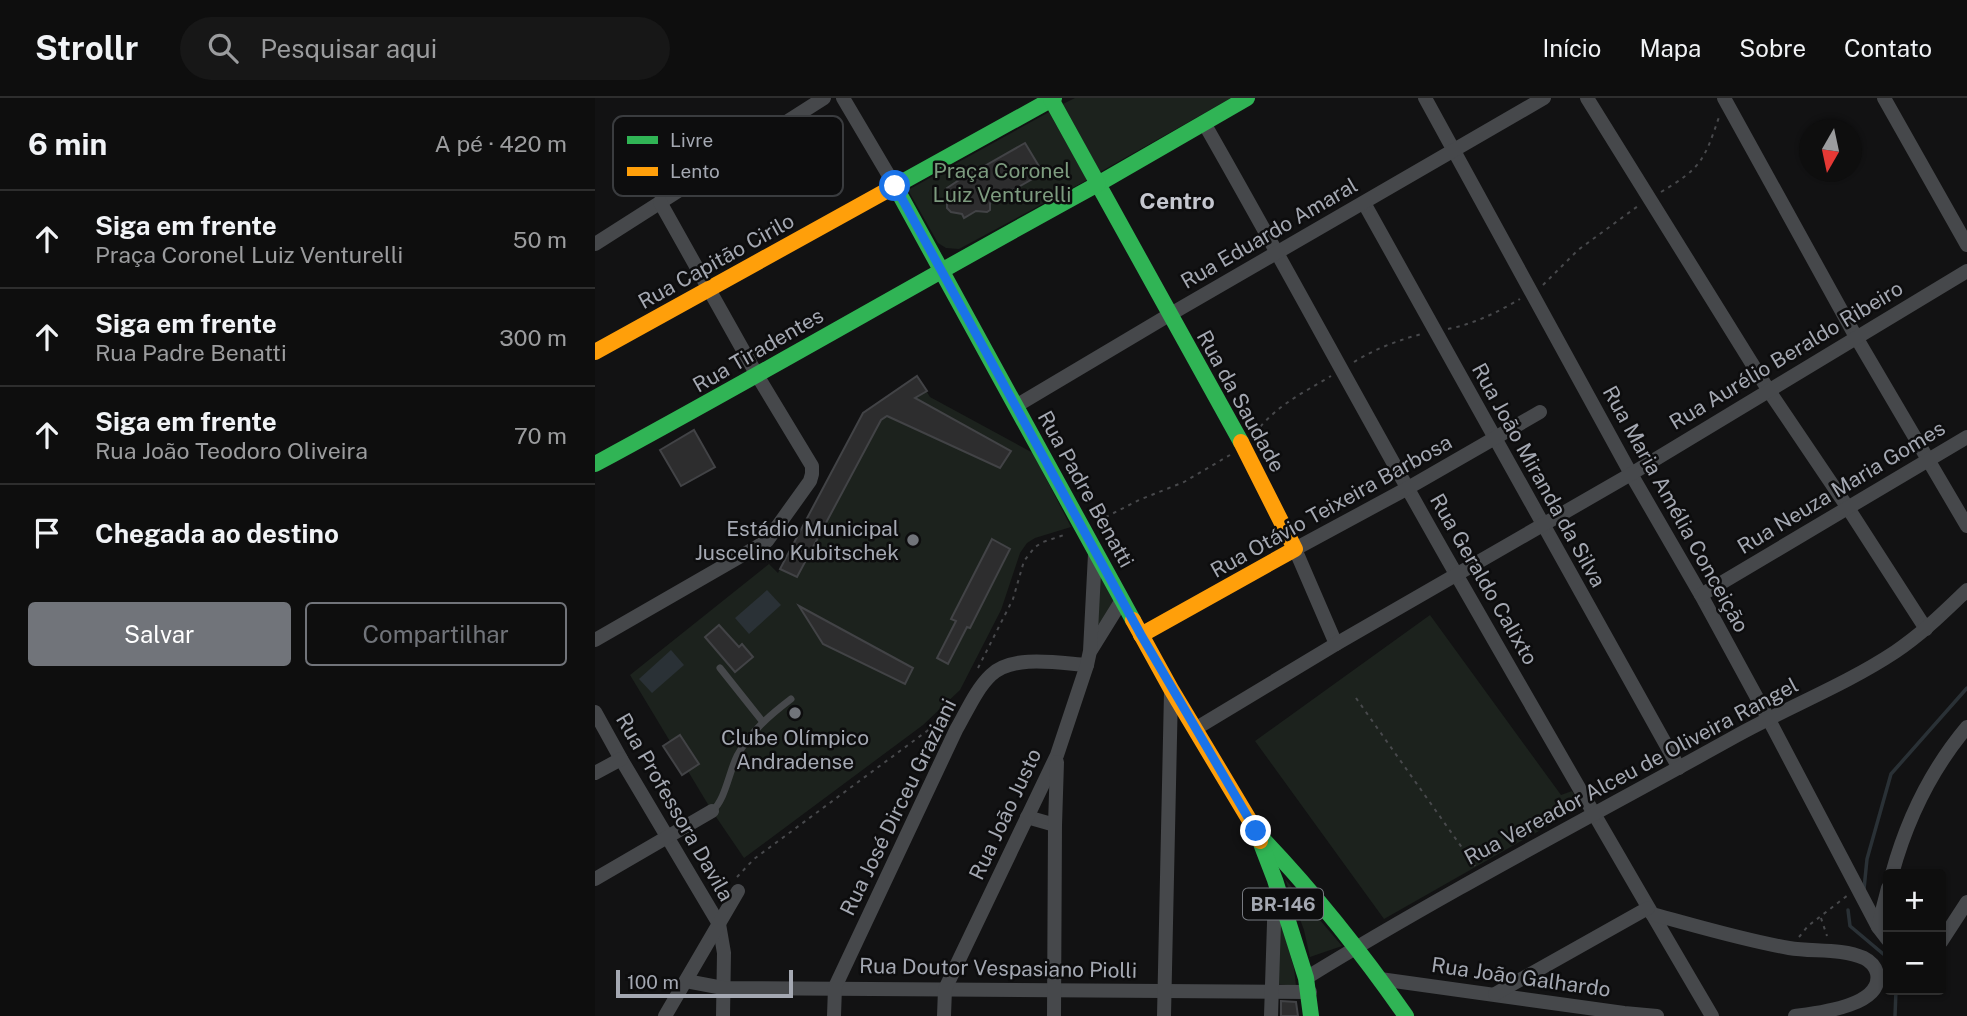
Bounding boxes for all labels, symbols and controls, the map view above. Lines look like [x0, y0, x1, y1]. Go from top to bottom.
search box [180, 17, 670, 80]
text: Strollr [35, 29, 138, 67]
icon: search [204, 29, 242, 67]
text: Pesquisar aqui [260, 33, 437, 64]
text: Início [1543, 34, 1601, 62]
text: Mapa [1639, 34, 1701, 62]
text: Sobre [1739, 34, 1806, 62]
text: Contato [1844, 34, 1932, 62]
legend [613, 116, 843, 196]
north arrow [1799, 119, 1862, 182]
text: 6 min [28, 126, 107, 162]
text: Livre [670, 129, 713, 151]
text: A pé · 420 m [434, 130, 567, 157]
park label: Praça Coronel Luiz Venturelli [933, 158, 1071, 207]
text: Lento [670, 160, 720, 182]
route start [879, 170, 910, 201]
street label: Rua Eduardo Amaral [1176, 172, 1362, 294]
district label: Centro [1139, 187, 1215, 214]
street label: Rua Capitão Cirilo [634, 208, 798, 314]
text: Siga em frente [95, 210, 277, 241]
icon: ahead [28, 220, 66, 258]
text: 50 m [513, 226, 567, 253]
text: Praça Coronel Luiz Venturelli [95, 241, 403, 268]
street label: Rua Aurélio Beraldo Ribeiro [1665, 275, 1907, 435]
street label: Rua Tiradentes [688, 303, 828, 397]
text: Siga em frente [95, 308, 277, 339]
icon: ahead [28, 318, 66, 356]
text: 300 m [499, 324, 567, 351]
street label: Rua da Saudade [1192, 326, 1290, 476]
text: Rua Padre Benatti [95, 339, 287, 366]
street label: Rua João Miranda da Silva [1467, 359, 1611, 591]
street label: Rua Maria Amélia Conceição [1598, 381, 1754, 637]
text: Siga em frente [95, 406, 277, 437]
street label: Rua Padre Benatti [1033, 406, 1139, 572]
street label: Rua Neuza Maria Gomes [1733, 415, 1949, 559]
icon: ahead [28, 416, 66, 454]
text: 70 m [514, 422, 567, 449]
street label: Rua Otávio Teixeira Barbosa [1206, 429, 1456, 583]
text: Rua João Teodoro Oliveira [95, 437, 368, 464]
street label: Rua Geraldo Calixto [1425, 489, 1543, 669]
icon: arrive [28, 514, 66, 552]
place label: Estádio Municipal Juscelino Kubitschek [695, 516, 899, 565]
text: Chegada ao destino [95, 518, 339, 549]
marker: Estádio Municipal Juscelino Kubitschek [905, 532, 921, 548]
button: Salvar [28, 602, 291, 666]
button: Compartilhar [305, 602, 567, 666]
street label: Rua Vereador Alceu de Oliveira Rangel [1460, 672, 1802, 870]
street label: Rua José Dirceu Graziani [835, 695, 961, 919]
marker: Clube Olímpico Andradense [787, 705, 803, 721]
street label: Rua Professora Davila [611, 708, 739, 906]
place label: Clube Olímpico Andradense [721, 725, 869, 774]
street label: Rua João Justo [964, 744, 1046, 884]
route end [1240, 815, 1271, 846]
map controls [1883, 869, 1946, 995]
button: + [1883, 869, 1946, 932]
road number: BR-146 [1243, 888, 1323, 919]
button: − [1883, 932, 1946, 995]
street label: Rua João Galhardo [1430, 952, 1612, 1002]
street label: Rua Doutor Vespasiano Piolli [859, 953, 1137, 983]
scale bar [616, 967, 793, 999]
text: 100 m [627, 971, 679, 993]

